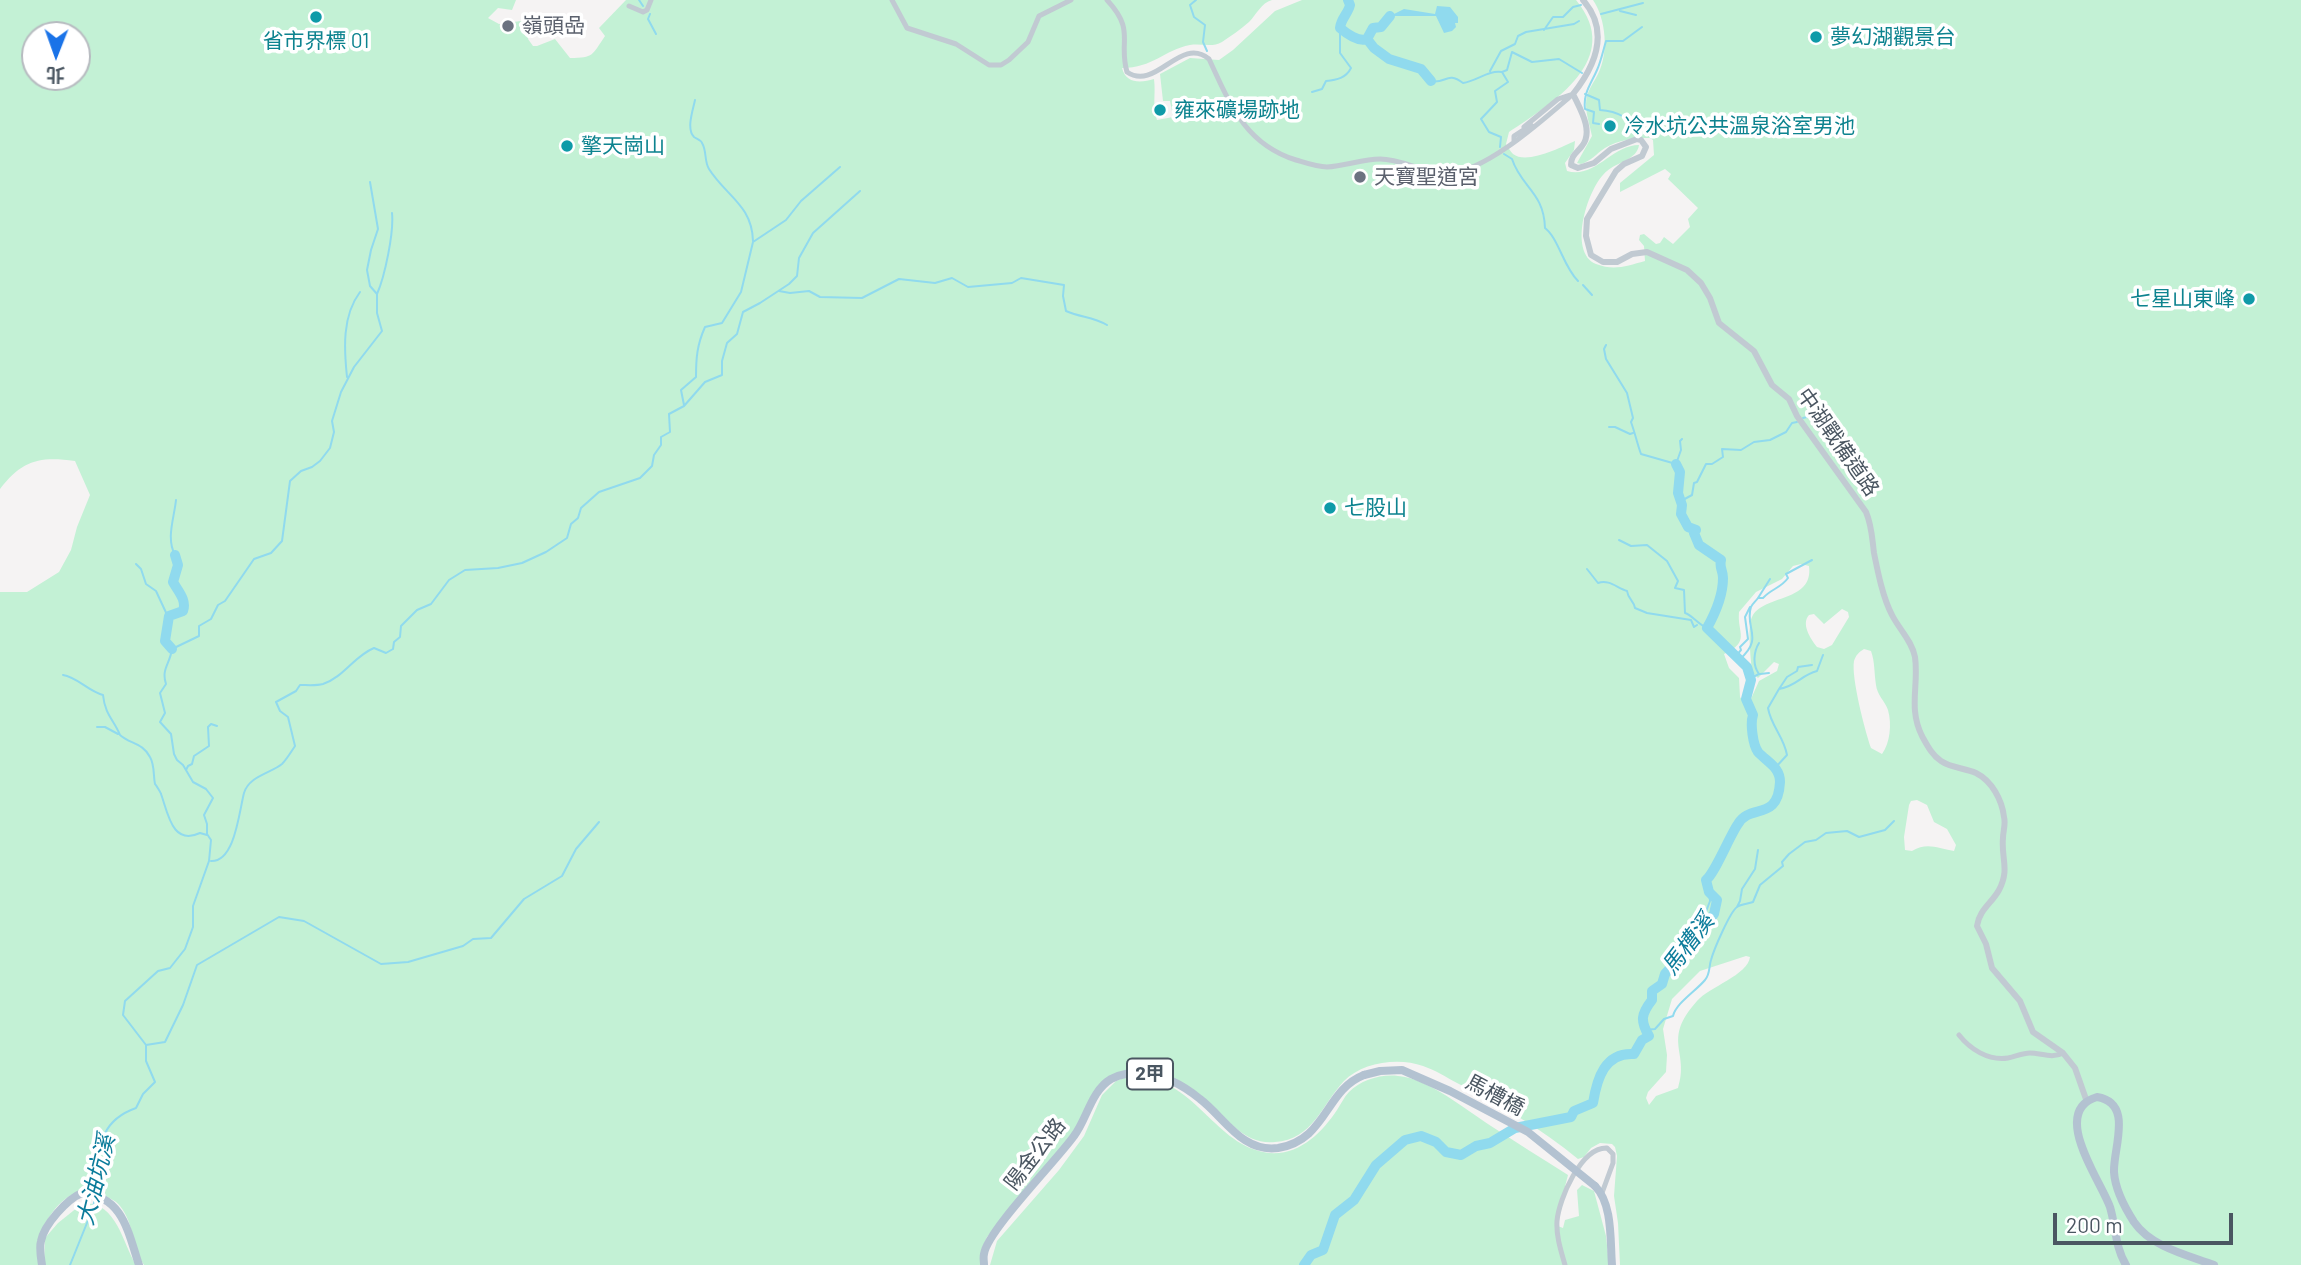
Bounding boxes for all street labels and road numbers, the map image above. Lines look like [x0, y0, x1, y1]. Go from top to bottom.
street label: 中湖戰備道路 [1792, 383, 1884, 501]
road number: 2甲 [1127, 1058, 1173, 1090]
street label: 馬槽橋 [1461, 1069, 1529, 1121]
street label: 陽金公路 [999, 1113, 1071, 1195]

